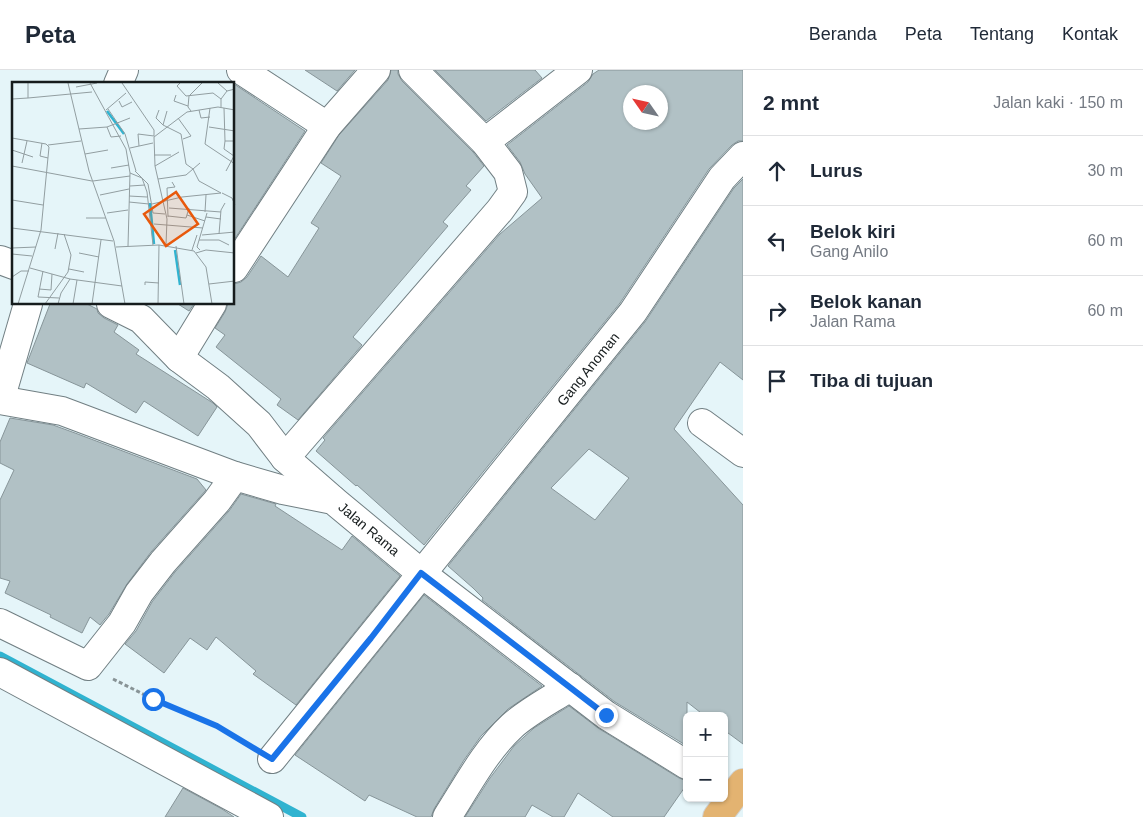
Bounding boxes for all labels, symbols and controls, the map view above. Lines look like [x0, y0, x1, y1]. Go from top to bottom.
text: Peta [25, 21, 76, 48]
text: Beranda [809, 24, 877, 44]
text: Peta [905, 24, 942, 44]
text: Tentang [970, 24, 1034, 44]
text: Kontak [1062, 24, 1118, 44]
inset map [12, 82, 235, 305]
north arrow [623, 85, 668, 130]
text: 2 mnt [763, 91, 819, 114]
text: Jalan kaki · 150 m [993, 94, 1123, 111]
icon: ahead [763, 157, 791, 185]
text: Lurus [810, 160, 863, 181]
text: 30 m [1087, 162, 1123, 179]
text: Belok kiri [810, 221, 896, 242]
icon: left [763, 227, 791, 255]
text: 60 m [1087, 232, 1123, 249]
text: Gang Anilo [810, 243, 888, 260]
text: Belok kanan [810, 291, 922, 312]
icon: right [763, 297, 791, 325]
text: 60 m [1087, 302, 1123, 319]
text: Jalan Rama [810, 313, 895, 330]
street label: Gang Anoman [554, 329, 622, 409]
icon: arrive [763, 367, 791, 395]
text: Tiba di tujuan [810, 370, 933, 391]
street label: Jalan Rama [335, 499, 403, 559]
route start [142, 688, 165, 711]
route end [595, 704, 618, 727]
map controls [683, 712, 728, 802]
button: + [683, 712, 728, 757]
button: − [683, 757, 728, 802]

